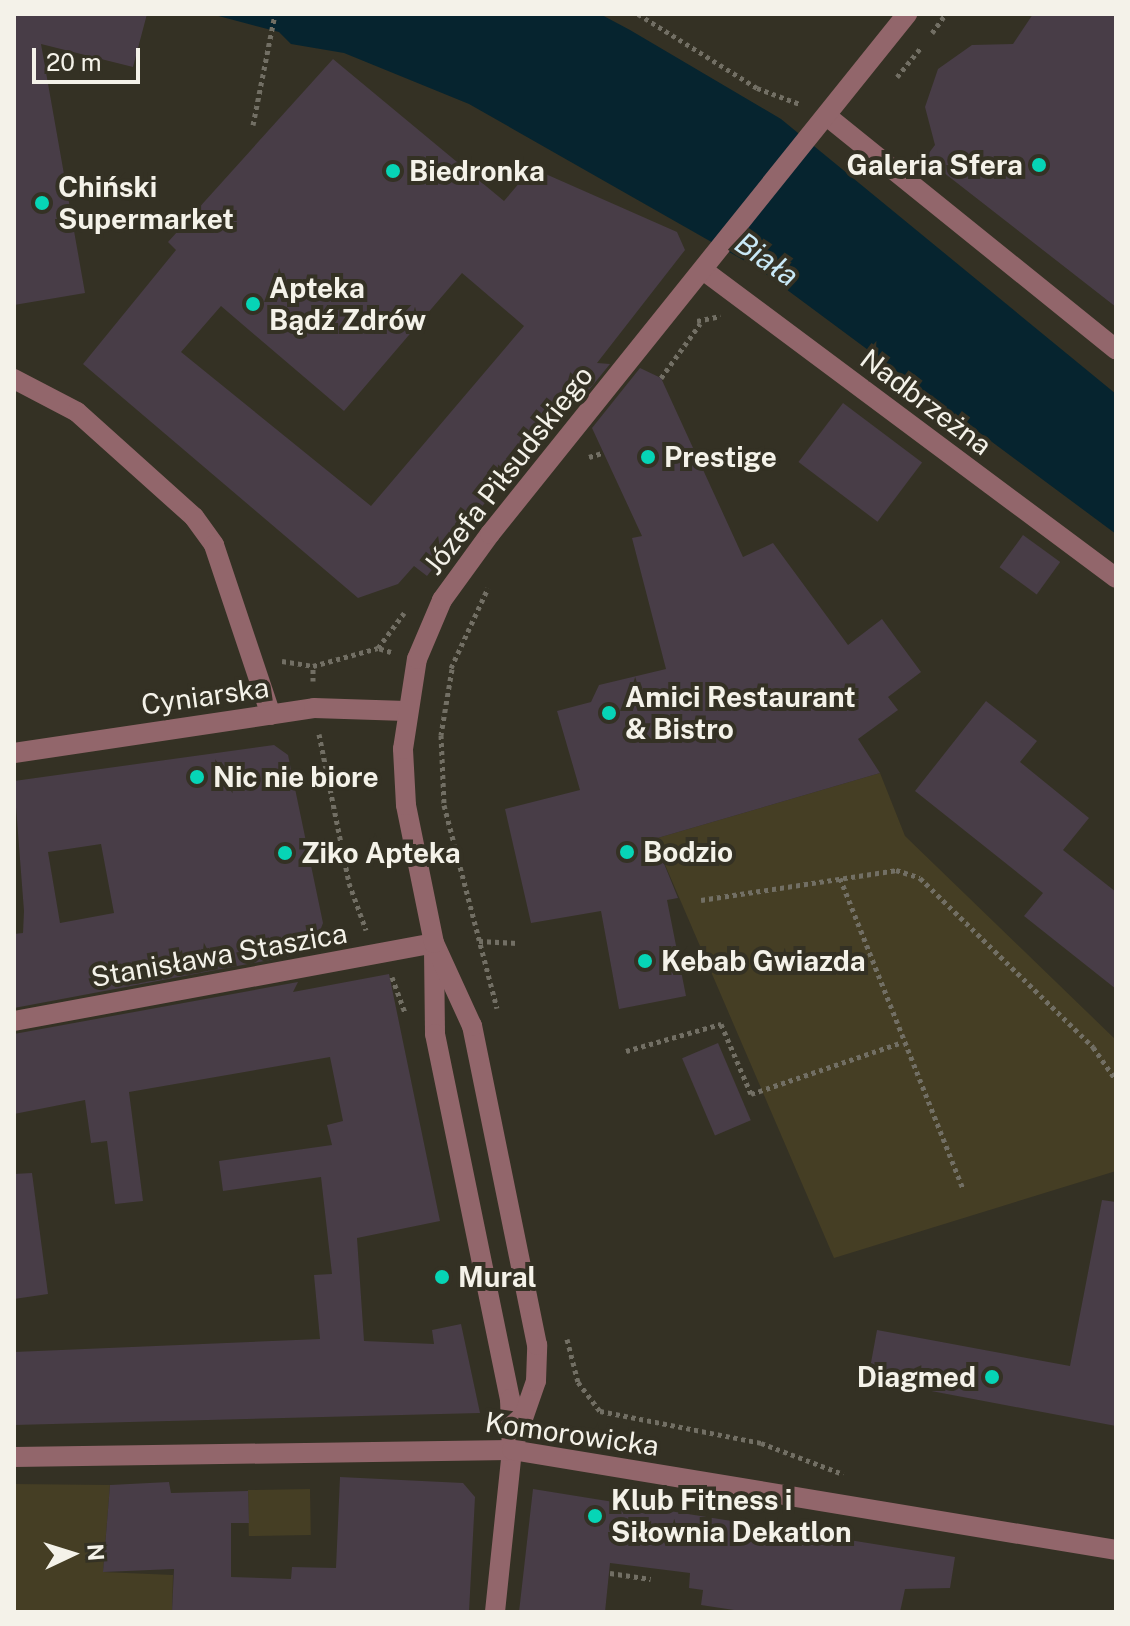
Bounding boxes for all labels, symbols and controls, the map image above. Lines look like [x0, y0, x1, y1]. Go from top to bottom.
scale bar [36, 32, 144, 82]
text: 20 m [46, 48, 102, 76]
place label: Galeria Sfera [847, 148, 1023, 182]
place label: Biedronka [409, 154, 545, 188]
marker: Galeria Sfera [1030, 156, 1048, 174]
marker: Biedronka [384, 162, 402, 180]
place label: Chiński Supermarket [58, 170, 234, 236]
marker: Chiński Supermarket [33, 194, 51, 212]
water label: Biała [728, 224, 806, 294]
place label: Apteka Bądź Zdrów [269, 271, 426, 337]
marker: Apteka Bądź Zdrów [244, 295, 262, 313]
street label: Nadbrzeżna [854, 342, 998, 462]
street label: Józefa Piłsudskiego [416, 359, 600, 581]
place label: Prestige [664, 440, 777, 474]
marker: Prestige [639, 448, 657, 466]
street label: Cyniarska [139, 670, 271, 722]
place label: Amici Restaurant & Bistro [625, 680, 856, 746]
marker: Amici Restaurant & Bistro [600, 704, 618, 722]
place label: Nic nie biore [213, 760, 379, 794]
marker: Nic nie biore [188, 768, 206, 786]
place label: Bodzio [643, 835, 733, 869]
place label: Ziko Apteka [301, 836, 461, 870]
marker: Bodzio [618, 843, 636, 861]
marker: Ziko Apteka [276, 844, 294, 862]
street label: Stanisława Staszica [88, 916, 350, 994]
place label: Kebab Gwiazda [661, 944, 866, 978]
marker: Kebab Gwiazda [636, 952, 654, 970]
place label: Mural [458, 1260, 537, 1294]
marker: Mural [433, 1268, 451, 1286]
place label: Diagmed [857, 1360, 976, 1394]
marker: Diagmed [983, 1368, 1001, 1386]
street label: Komorowicka [483, 1405, 661, 1463]
place label: Klub Fitness i Siłownia Dekatlon [611, 1483, 852, 1549]
marker: Klub Fitness i Siłownia Dekatlon [586, 1507, 604, 1525]
north arrow [32, 1514, 112, 1594]
text: N [82, 1543, 110, 1562]

